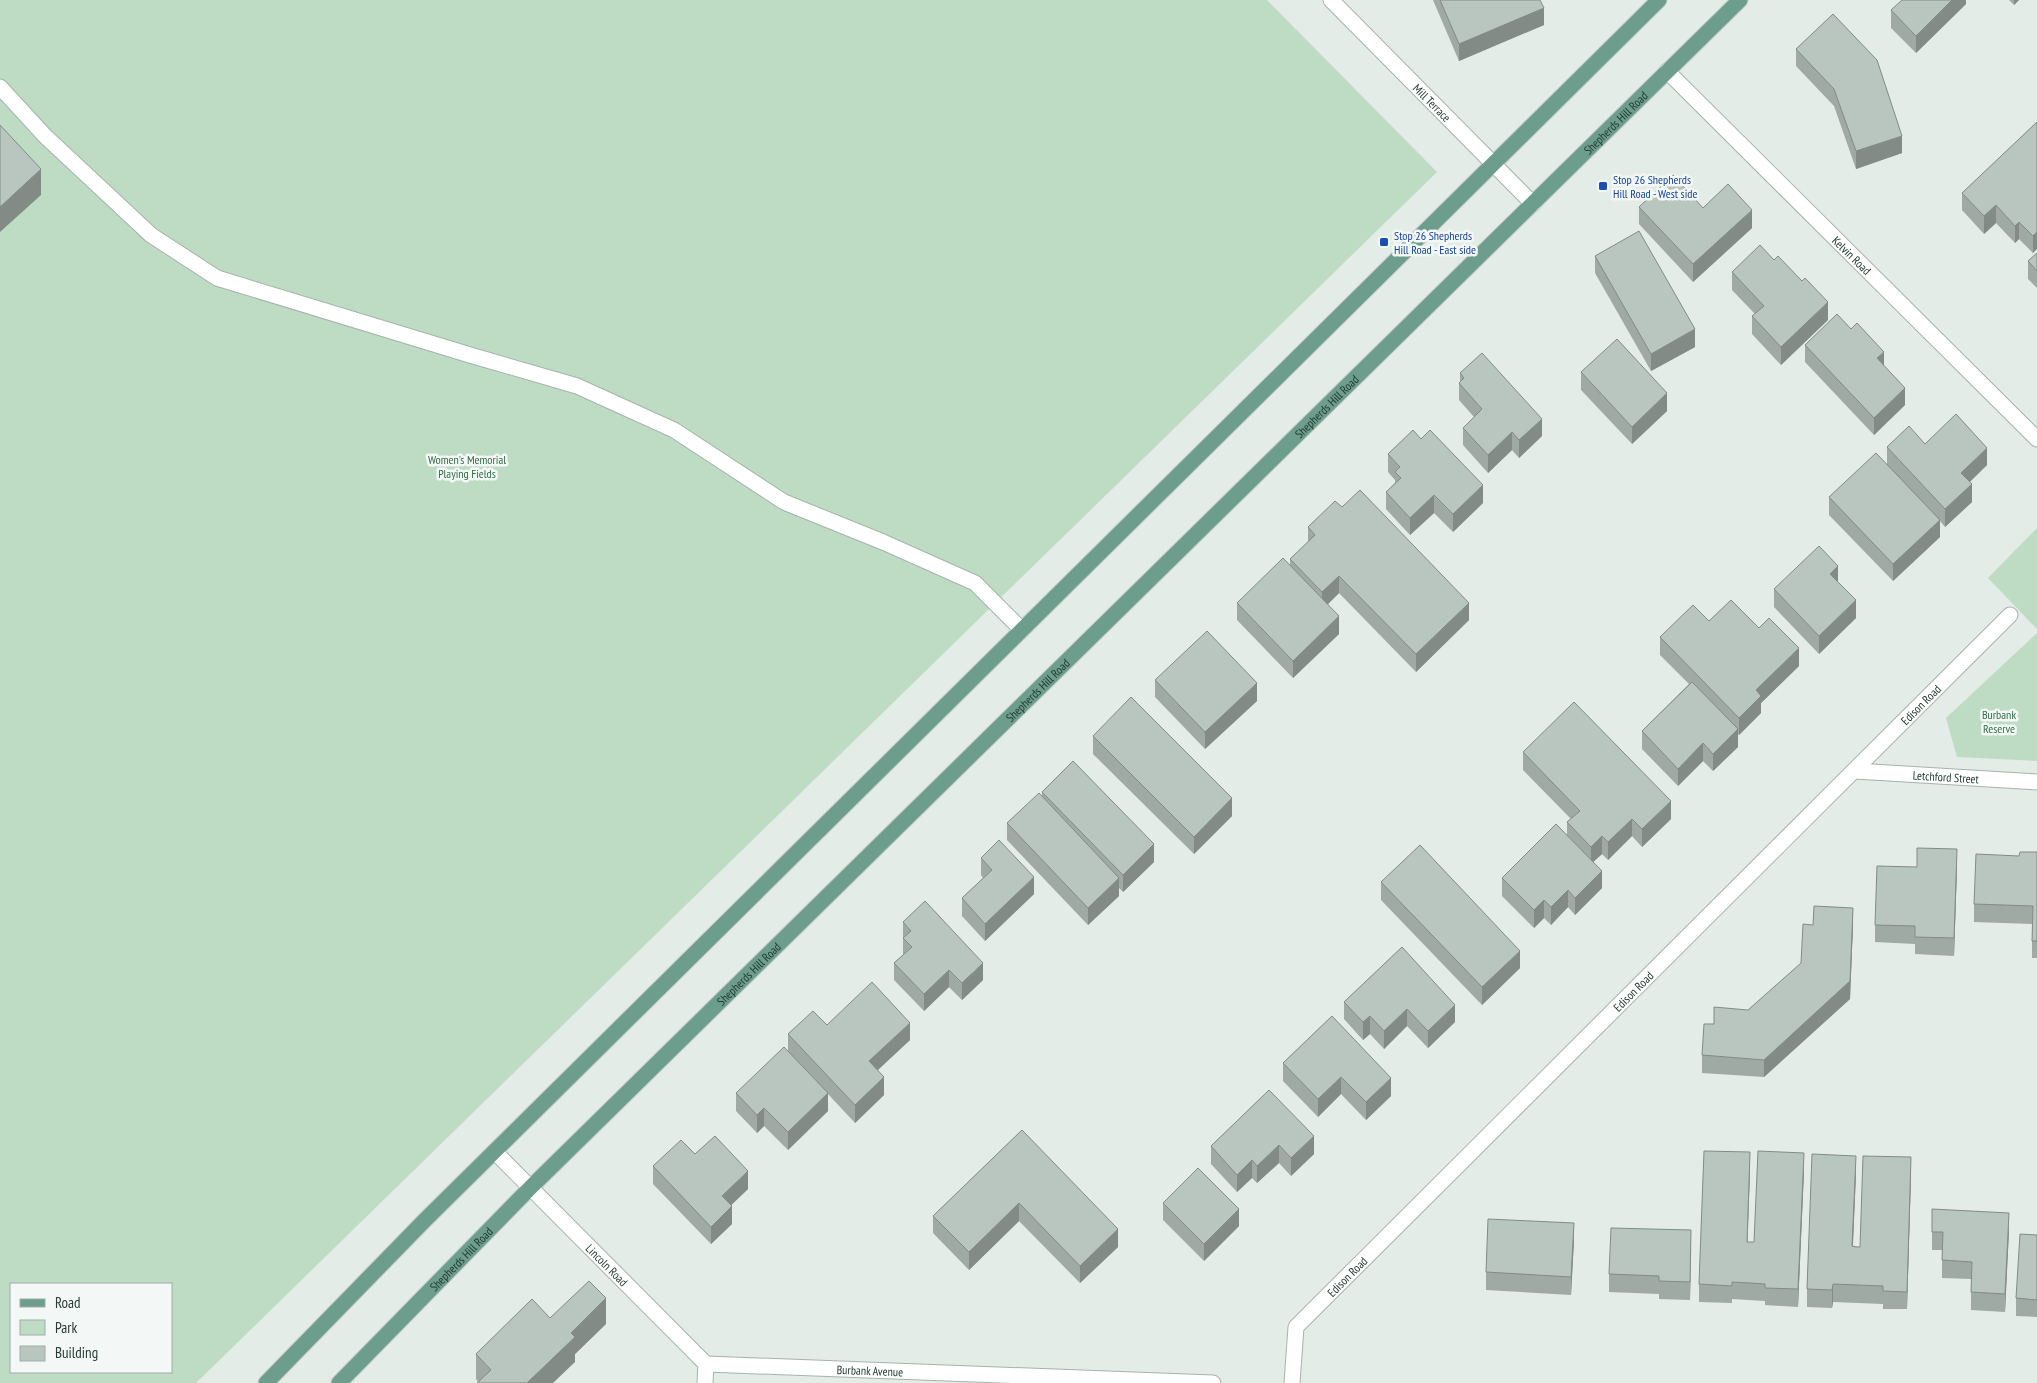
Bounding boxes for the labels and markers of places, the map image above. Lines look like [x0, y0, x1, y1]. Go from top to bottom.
place label: Stop 26 Shepherds Hill Road - West side [1613, 172, 1697, 201]
marker: Stop 26 Shepherds Hill Road - West side [1597, 180, 1609, 192]
place label: Stop 26 Shepherds Hill Road - East side [1394, 228, 1476, 257]
marker: Stop 26 Shepherds Hill Road - East side [1378, 236, 1390, 248]

